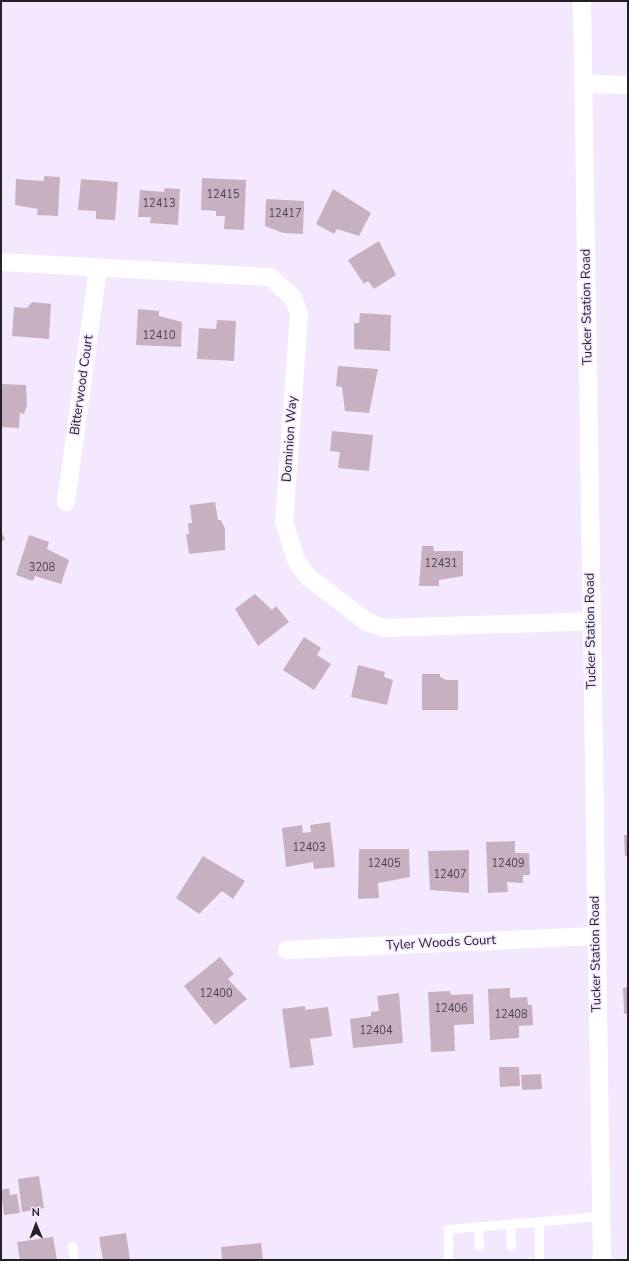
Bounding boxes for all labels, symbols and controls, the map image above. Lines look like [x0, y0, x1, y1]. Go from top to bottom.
house number: 12415 [207, 188, 239, 202]
house number: 12413 [143, 197, 175, 211]
house number: 12417 [269, 207, 301, 221]
street label: Tucker Station Road [578, 249, 596, 365]
house number: 12410 [143, 329, 175, 343]
street label: Bitterwood Court [67, 334, 97, 436]
street label: Dominion Way [279, 395, 301, 483]
house number: 12431 [425, 557, 457, 571]
house number: 3208 [29, 561, 55, 575]
street label: Tucker Station Road [582, 573, 600, 689]
house number: 12403 [293, 841, 325, 855]
house number: 12405 [368, 857, 400, 871]
house number: 12409 [492, 857, 524, 871]
house number: 12407 [434, 868, 466, 882]
street label: Tucker Station Road [587, 896, 605, 1012]
street label: Tyler Woods Court [386, 932, 496, 954]
house number: 12400 [200, 987, 232, 1001]
house number: 12406 [435, 1002, 467, 1016]
house number: 12408 [495, 1008, 527, 1022]
house number: 12404 [360, 1024, 392, 1038]
north arrow [16, 1205, 56, 1245]
text: N [32, 1205, 40, 1220]

